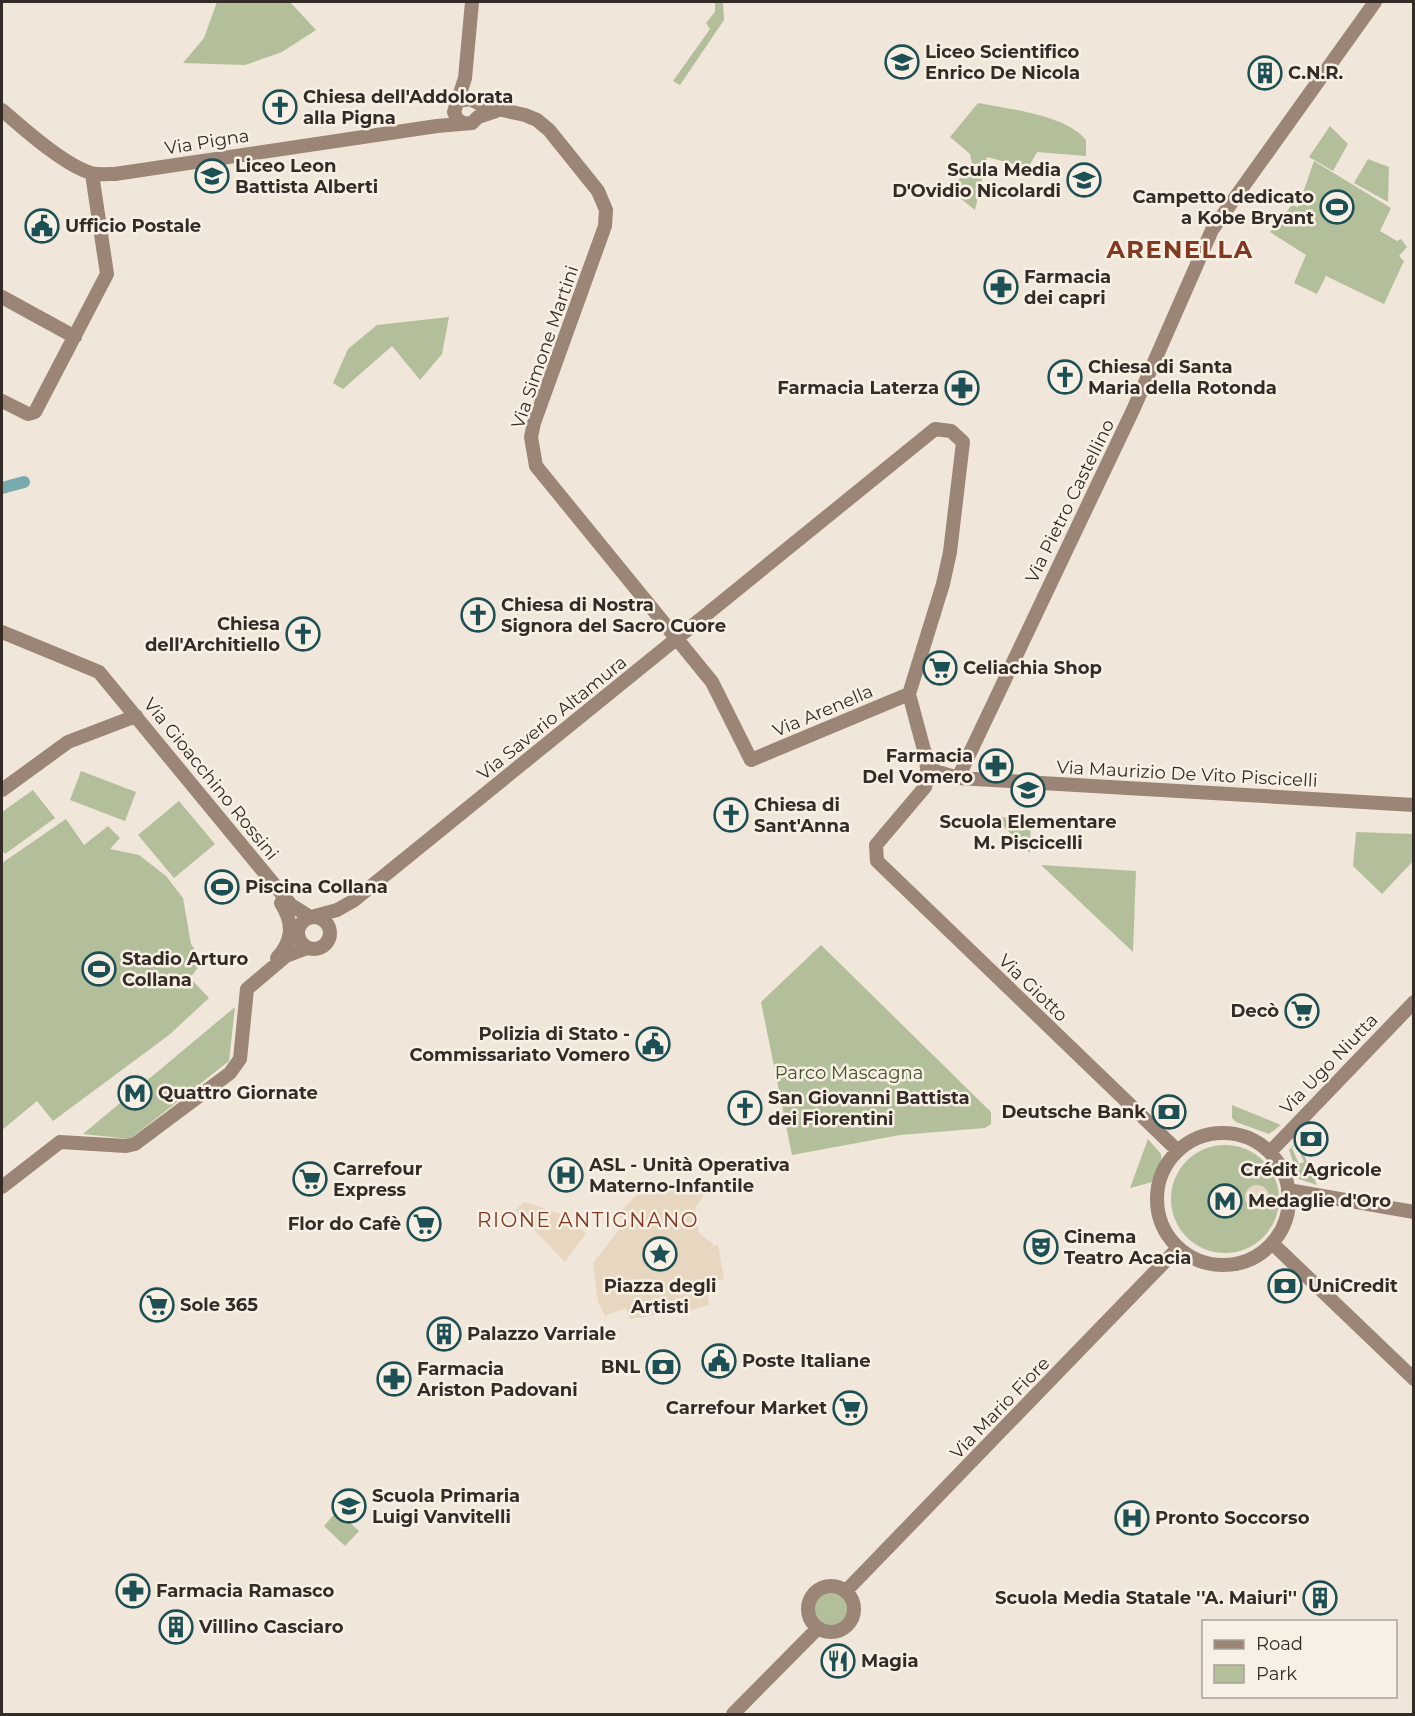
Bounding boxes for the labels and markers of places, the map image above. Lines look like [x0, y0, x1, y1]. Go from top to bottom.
place label: Liceo Scientifico Enrico De Nicola [925, 41, 1080, 84]
school or university icon: Liceo Scientifico Enrico De Nicola [884, 44, 920, 80]
building icon: C.N.R. [1247, 55, 1283, 91]
place label: C.N.R. [1288, 62, 1343, 84]
place label: Chiesa dell'Addolorata alla Pigna [303, 86, 513, 129]
church icon: Chiesa dell'Addolorata alla Pigna [262, 89, 298, 125]
place label: Liceo Leon Battista Alberti [235, 155, 378, 198]
school or university icon: Liceo Leon Battista Alberti [194, 158, 230, 194]
place label: Scula Media D'Ovidio Nicolardi [892, 159, 1061, 202]
school or university icon: Scula Media D'Ovidio Nicolardi [1066, 162, 1102, 198]
place label: Campetto dedicato a Kobe Bryant [1132, 186, 1314, 229]
sports icon: Campetto dedicato a Kobe Bryant [1319, 189, 1355, 225]
public building icon: Ufficio Postale [24, 208, 60, 244]
place label: Ufficio Postale [65, 215, 201, 237]
place label: Farmacia dei capri [1024, 266, 1111, 309]
pharmacy icon: Farmacia dei capri [983, 269, 1019, 305]
place label: Chiesa di Santa Maria della Rotonda [1088, 356, 1277, 399]
church icon: Chiesa di Santa Maria della Rotonda [1047, 359, 1083, 395]
pharmacy icon: Farmacia Laterza [944, 370, 980, 406]
place label: Farmacia Laterza [777, 377, 939, 399]
place label: Chiesa di Nostra Signora del Sacro Cuore [501, 594, 726, 637]
church icon: Chiesa di Nostra Signora del Sacro Cuore [460, 597, 496, 633]
place label: Chiesa dell'Architiello [145, 613, 280, 656]
church icon: Chiesa dell'Architiello [285, 616, 321, 652]
supermarket icon: Celiachia Shop [922, 650, 958, 686]
place label: Celiachia Shop [963, 657, 1102, 679]
place label: Farmacia Del Vomero [862, 745, 973, 788]
pharmacy icon: Farmacia Del Vomero [978, 748, 1014, 784]
school or university icon: Scuola Elementare M. Piscicelli [1010, 772, 1046, 808]
place label: Chiesa di Sant'Anna [754, 794, 850, 837]
church icon: Chiesa di Sant'Anna [713, 797, 749, 833]
place label: Scuola Elementare M. Piscicelli [939, 811, 1117, 854]
sports icon: Piscina Collana [204, 869, 240, 905]
place label: Piscina Collana [245, 876, 388, 898]
place label: Stadio Arturo Collana [122, 948, 249, 991]
sports icon: Stadio Arturo Collana [81, 951, 117, 987]
supermarket icon: Decò [1284, 993, 1320, 1029]
place label: Decò [1230, 1000, 1279, 1022]
place label: Polizia di Stato - Commissariato Vomero [410, 1023, 630, 1066]
public building icon: Polizia di Stato - Commissariato Vomero [635, 1026, 671, 1062]
metro station icon: Quattro Giornate [117, 1075, 153, 1111]
place label: Quattro Giornate [158, 1082, 318, 1104]
place label: San Giovanni Battista dei Fiorentini [768, 1087, 970, 1130]
church icon: San Giovanni Battista dei Fiorentini [727, 1090, 763, 1126]
bank icon: Deutsche Bank [1151, 1094, 1187, 1130]
place label: Deutsche Bank [1001, 1101, 1146, 1123]
bank icon: Crédit Agricole [1293, 1121, 1329, 1157]
place label: ASL - Unità Operativa Materno-Infantile [588, 1154, 790, 1197]
hospital icon: ASL - Unità Operativa Materno-Infantile [548, 1157, 584, 1193]
place label: Carrefour Express [333, 1158, 423, 1201]
place label: Crédit Agricole [1240, 1159, 1382, 1181]
supermarket icon: Carrefour Express [292, 1161, 328, 1197]
metro station icon: Medaglie d'Oro [1207, 1183, 1243, 1219]
place label: Medaglie d'Oro [1248, 1190, 1391, 1212]
supermarket icon: Flor do Cafè [406, 1206, 442, 1242]
place label: Flor do Cafè [288, 1213, 401, 1235]
place label: Cinema Teatro Acacia [1064, 1226, 1191, 1269]
theatre icon: Cinema Teatro Acacia [1023, 1229, 1059, 1265]
place icon: Piazza degli Artisti [642, 1236, 678, 1272]
bank icon: UniCredit [1267, 1268, 1303, 1304]
place label: Piazza degli Artisti [604, 1275, 716, 1318]
place label: UniCredit [1308, 1275, 1398, 1297]
supermarket icon: Sole 365 [139, 1287, 175, 1323]
place label: Sole 365 [180, 1294, 258, 1316]
building icon: Palazzo Varriale [426, 1316, 462, 1352]
place label: Palazzo Varriale [467, 1323, 616, 1345]
public building icon: Poste Italiane [701, 1343, 737, 1379]
bank icon: BNL [645, 1349, 681, 1385]
place label: Poste Italiane [742, 1350, 871, 1372]
place label: BNL [601, 1356, 640, 1378]
place label: Farmacia Ariston Padovani [416, 1358, 578, 1401]
pharmacy icon: Farmacia Ariston Padovani [376, 1361, 412, 1397]
supermarket icon: Carrefour Market [832, 1390, 868, 1426]
place label: Carrefour Market [666, 1397, 827, 1419]
place label: Scuola Primaria Luigi Vanvitelli [372, 1485, 520, 1528]
school or university icon: Scuola Primaria Luigi Vanvitelli [331, 1488, 367, 1524]
hospital icon: Pronto Soccorso [1114, 1500, 1150, 1536]
place label: Pronto Soccorso [1155, 1507, 1310, 1529]
pharmacy icon: Farmacia Ramasco [115, 1573, 151, 1609]
place label: Farmacia Ramasco [156, 1580, 335, 1602]
building icon: Scuola Media Statale ''A. Maiuri'' [1302, 1580, 1338, 1616]
place label: Scuola Media Statale ''A. Maiuri'' [995, 1587, 1297, 1609]
building icon: Villino Casciaro [158, 1609, 194, 1645]
place label: Villino Casciaro [198, 1616, 344, 1638]
restaurant icon: Magia [820, 1643, 856, 1679]
place label: Magia [861, 1650, 919, 1672]

